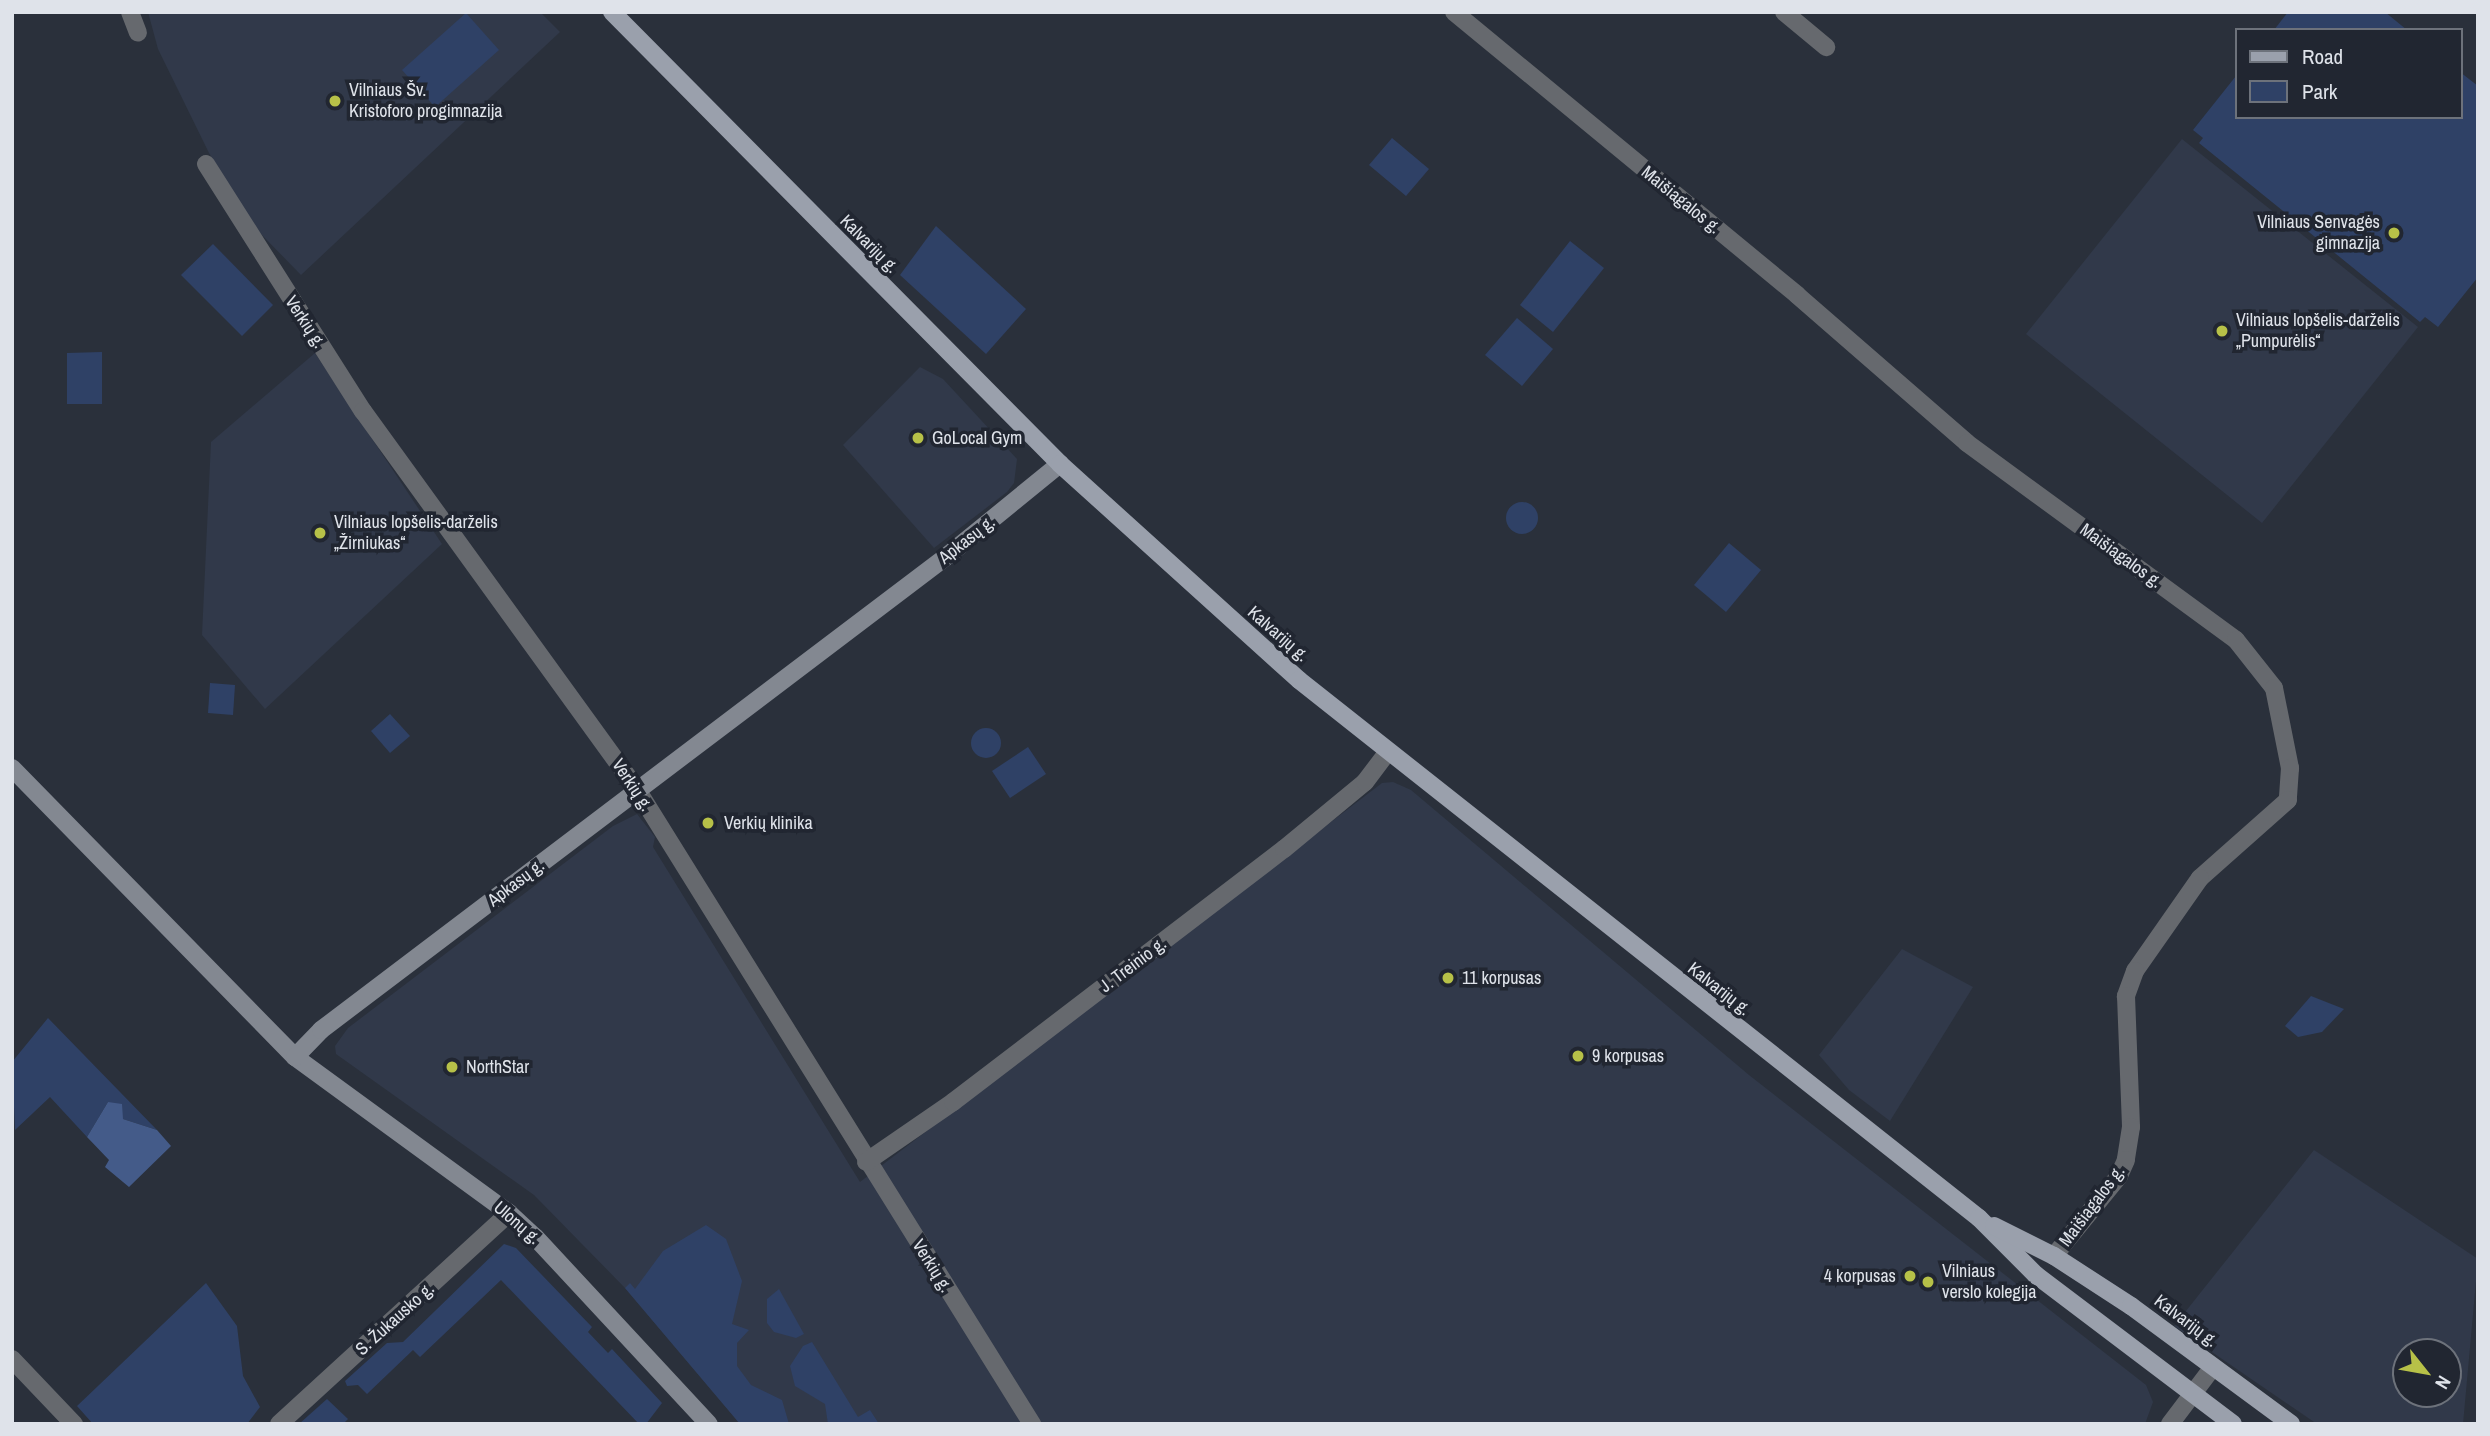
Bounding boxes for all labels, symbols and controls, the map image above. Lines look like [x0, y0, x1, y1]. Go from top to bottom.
legend [2234, 28, 2462, 119]
text: Road [2302, 42, 2343, 71]
text: Park [2302, 77, 2337, 106]
place label: Vilniaus Šv. Kristoforo progimnazija [349, 80, 502, 122]
marker: Vilniaus Šv. Kristoforo progimnazija [327, 93, 343, 109]
street label: Maišiagalos g. [1637, 161, 1725, 239]
street label: Kalvarijų g. [835, 210, 903, 278]
place label: Vilniaus Senvagės gimnazija [2257, 212, 2380, 255]
marker: Vilniaus Senvagės gimnazija [2386, 225, 2402, 241]
street label: Verkių g. [280, 292, 330, 352]
place label: Vilniaus lopšelis-darželis „Pumpurėlis“ [2236, 310, 2400, 352]
marker: Vilniaus lopšelis-darželis „Pumpurėlis“ [2214, 323, 2230, 339]
place label: GoLocal Gym [932, 427, 1022, 449]
marker: GoLocal Gym [910, 430, 926, 446]
street label: Apkasų g. [934, 511, 1000, 569]
place label: Vilniaus lopšelis-darželis „Žirniukas“ [334, 512, 498, 554]
street label: Maišiagalos g. [2076, 519, 2166, 593]
marker: Vilniaus lopšelis-darželis „Žirniukas“ [312, 525, 328, 541]
street label: Kalvarijų g. [1243, 602, 1313, 666]
street label: Verkių g. [607, 755, 657, 815]
place label: Verkių klinika [724, 812, 813, 834]
marker: Verkių klinika [698, 813, 718, 833]
street label: Apkasų g. [483, 855, 549, 911]
street label: J. Treinio g. [1095, 933, 1171, 997]
street label: Kalvarijų g. [1683, 958, 1755, 1020]
place label: 11 korpusas [1462, 967, 1541, 989]
marker: 11 korpusas [1440, 970, 1456, 986]
place label: 9 korpusas [1592, 1045, 1664, 1067]
marker: 9 korpusas [1570, 1048, 1586, 1064]
place label: NorthStar [466, 1056, 529, 1078]
marker: NorthStar [444, 1059, 460, 1075]
street label: Maišiagalos g. [2054, 1161, 2130, 1251]
street label: Ulonų g. [489, 1197, 545, 1249]
street label: Verkių g. [907, 1236, 957, 1296]
place label: Vilniaus verslo kolegija [1942, 1261, 2036, 1304]
place label: 4 korpusas [1824, 1265, 1896, 1287]
marker: 4 korpusas [1902, 1268, 1918, 1284]
marker: Vilniaus verslo kolegija [1920, 1274, 1936, 1290]
street label: S. Žukausko g. [351, 1278, 439, 1360]
street label: Kalvarijų g. [2150, 1290, 2222, 1352]
north arrow [2392, 1338, 2462, 1408]
text: N [2429, 1371, 2457, 1394]

